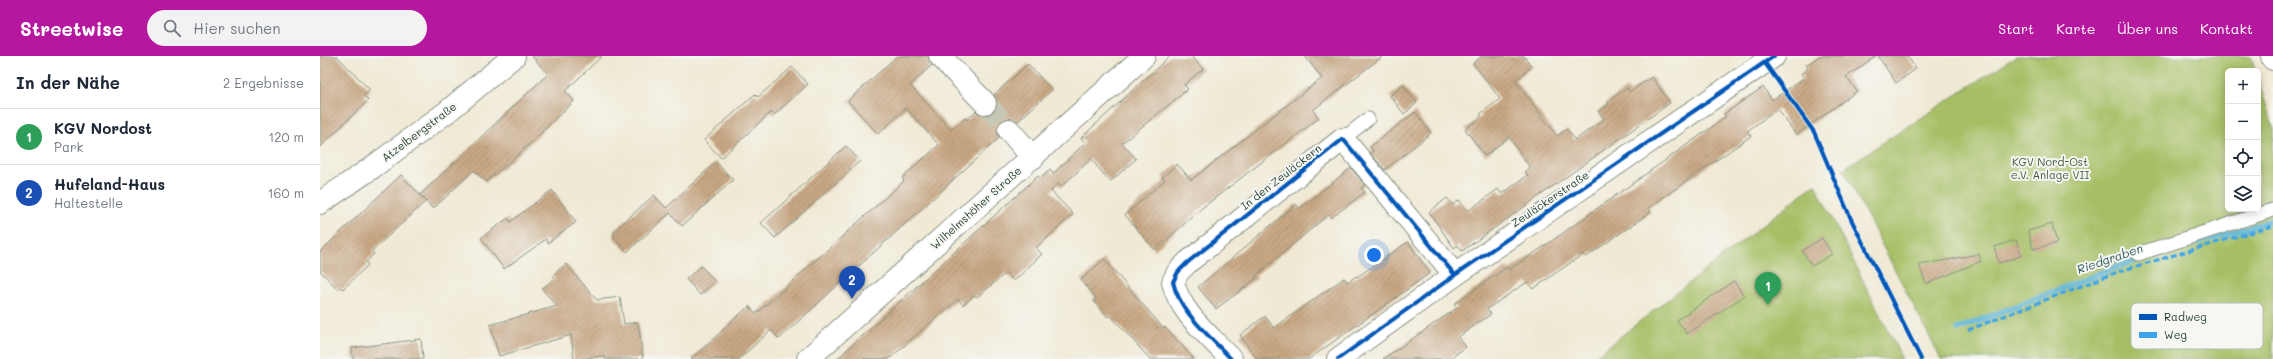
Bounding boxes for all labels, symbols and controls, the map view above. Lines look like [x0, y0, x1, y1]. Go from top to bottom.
search box [147, 10, 427, 46]
text: Streetwise [20, 16, 123, 41]
icon: search [161, 17, 183, 39]
text: Hier suchen [193, 18, 281, 38]
text: Start [1998, 19, 2034, 38]
text: Karte [2056, 19, 2095, 38]
text: Über uns [2117, 19, 2178, 38]
text: Kontakt [2200, 19, 2253, 38]
map controls [2225, 68, 2261, 212]
button: + [2225, 68, 2261, 104]
text: In der Nähe [16, 71, 120, 93]
text: 2 Ergebnisse [223, 74, 304, 91]
street label: Atzelbergstraße [378, 98, 459, 165]
button: − [2225, 104, 2261, 140]
text: KGV Nordost [54, 118, 152, 138]
text: 1 [26, 128, 32, 145]
text: 120 m [268, 128, 304, 145]
text: Park [54, 138, 83, 155]
street label: In den Zeuläckern [1237, 140, 1324, 213]
button: locate [2225, 140, 2261, 176]
park label: KGV Nord-Ost e.V. Anlage VII [2011, 154, 2089, 182]
street label: Wilhelmshöher Straße [927, 163, 1025, 253]
street label: Zeuläckerstraße [1508, 167, 1592, 230]
text: Hufeland-Haus [54, 174, 165, 194]
button: layers [2225, 176, 2261, 212]
text: 2 [25, 184, 33, 201]
text: 160 m [268, 184, 304, 201]
text: Haltestelle [54, 194, 123, 211]
water label: Riedgraben [2075, 239, 2145, 277]
your location [1364, 245, 1384, 265]
pin: 2 [839, 266, 865, 299]
pin: 1 [1755, 272, 1781, 305]
legend [2131, 303, 2263, 349]
text: Radweg [2164, 309, 2207, 324]
text: Weg [2164, 327, 2187, 342]

